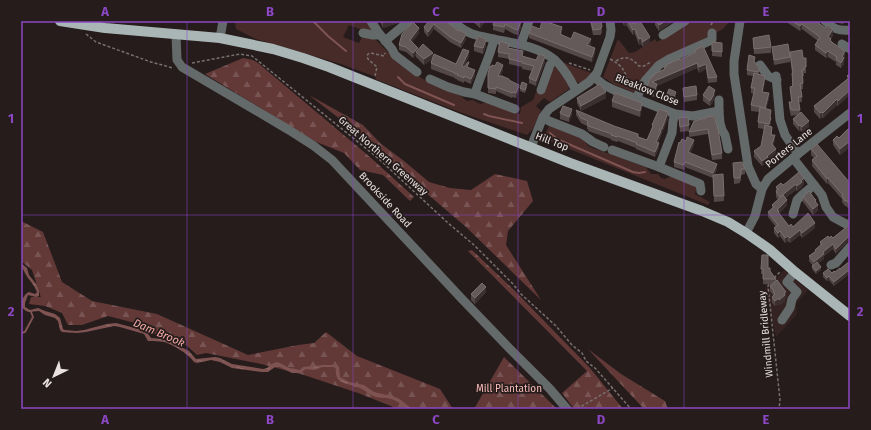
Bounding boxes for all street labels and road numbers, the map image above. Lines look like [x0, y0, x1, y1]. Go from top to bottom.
street label: Bleaklow Close [613, 72, 681, 108]
street label: Great Northern Greenway [336, 114, 430, 198]
street label: Porters Lane [763, 125, 815, 171]
street label: Hill Top [534, 130, 570, 154]
street label: Brookside Road [356, 170, 414, 230]
street label: Windmill Bridleway [756, 290, 776, 378]

